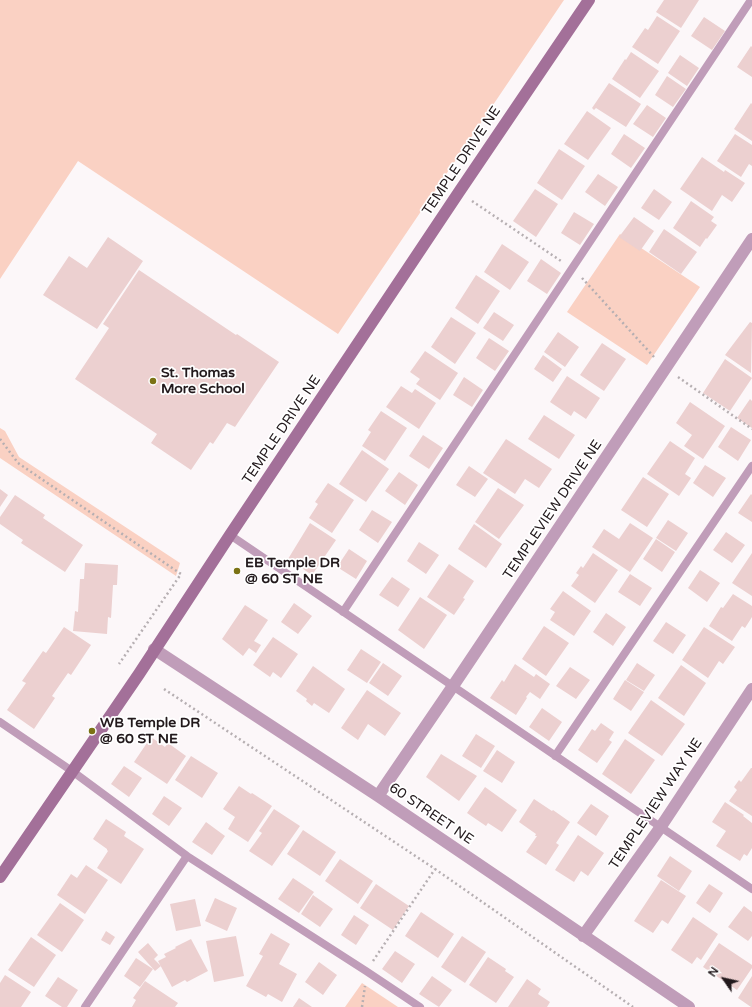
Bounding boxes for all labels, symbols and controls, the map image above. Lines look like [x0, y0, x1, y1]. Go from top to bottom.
street label: TEMPLE DRIVE NE [419, 103, 505, 219]
place label: St. Thomas More School [161, 365, 245, 398]
street label: TEMPLE DRIVE NE [239, 372, 325, 488]
marker: St. Thomas More School [148, 376, 158, 386]
street label: TEMPLEVIEW DRIVE NE [500, 437, 606, 583]
place label: EB Temple DR @ 60 ST NE [245, 555, 340, 588]
marker: EB Temple DR @ 60 ST NE [232, 566, 242, 576]
place label: WB Temple DR @ 60 ST NE [100, 715, 200, 748]
marker: WB Temple DR @ 60 ST NE [87, 726, 97, 736]
street label: TEMPLEVIEW WAY NE [606, 735, 706, 873]
street label: 60 STREET NE [386, 780, 476, 848]
north arrow [704, 959, 744, 999]
text: N [706, 965, 721, 979]

